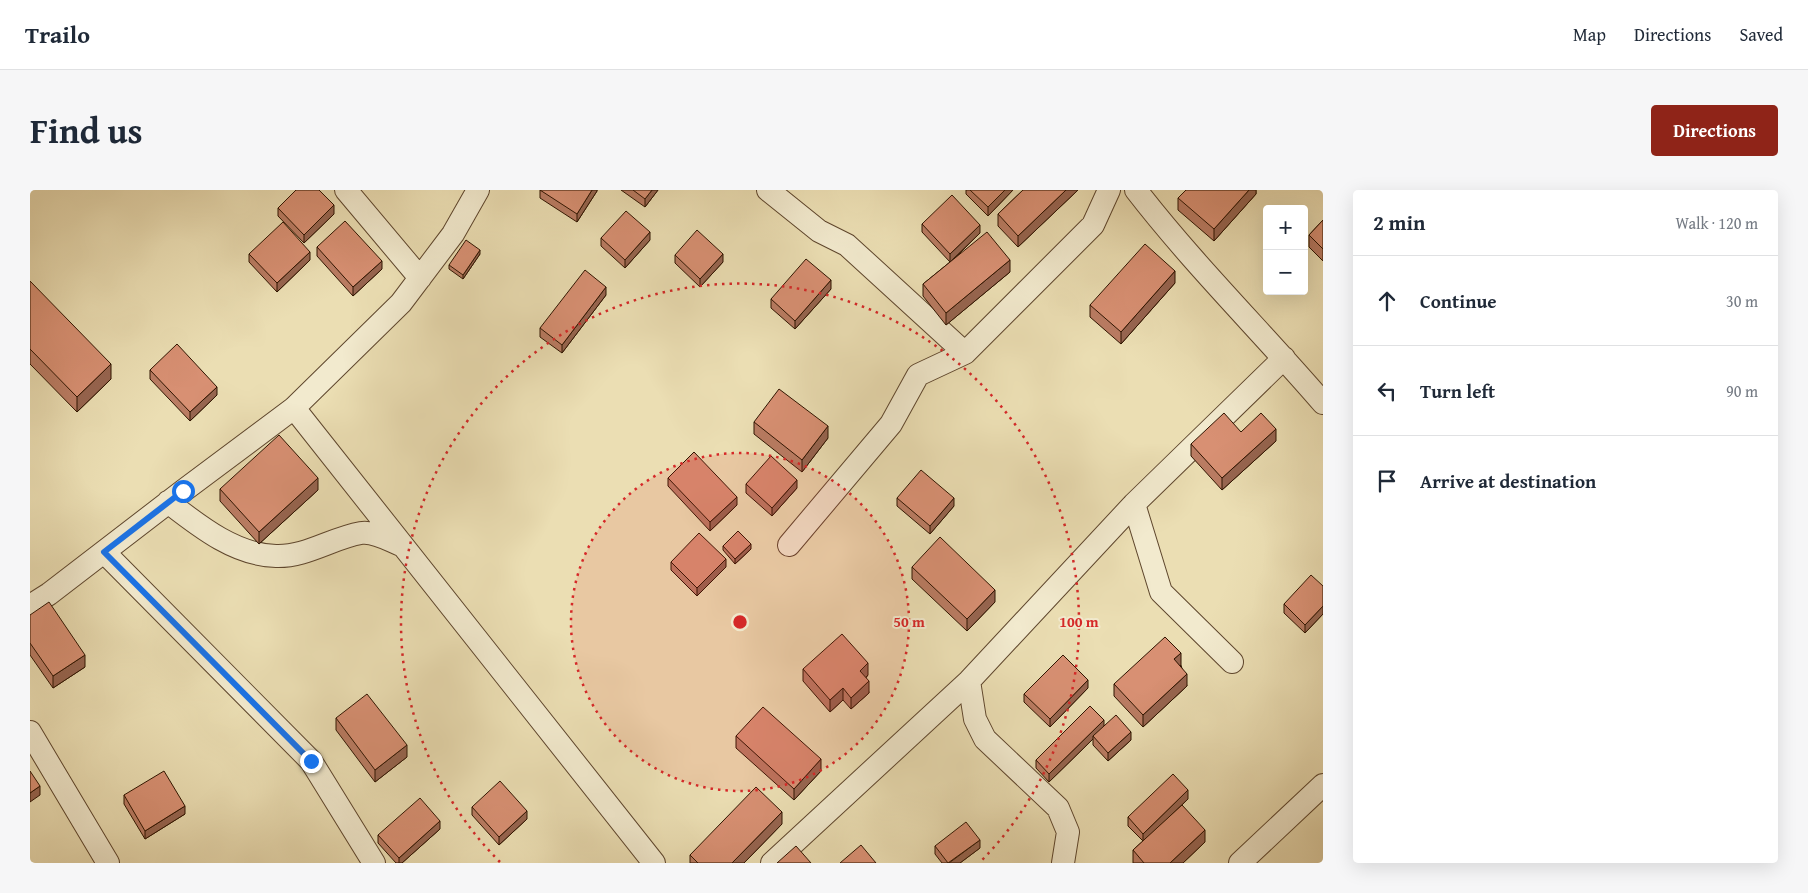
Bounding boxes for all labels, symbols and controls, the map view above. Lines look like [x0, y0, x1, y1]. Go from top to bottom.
text: Trailo [25, 17, 90, 52]
text: Map [1573, 21, 1606, 48]
text: Directions [1634, 21, 1711, 48]
text: Saved [1739, 21, 1783, 48]
text: Find us [30, 105, 143, 156]
button: Directions [1651, 105, 1778, 156]
map controls [1263, 205, 1308, 295]
button: + [1263, 205, 1308, 250]
text: 2 min [1373, 207, 1425, 238]
text: Walk · 120 m [1675, 211, 1758, 235]
button: − [1263, 250, 1308, 295]
icon: ahead [1373, 287, 1401, 315]
text: Continue [1420, 287, 1497, 315]
text: 30 m [1726, 289, 1758, 313]
icon: left [1373, 377, 1401, 405]
text: Turn left [1420, 377, 1495, 405]
text: 90 m [1726, 379, 1758, 403]
icon: arrive [1373, 467, 1401, 495]
text: Arrive at destination [1420, 467, 1596, 495]
route start [172, 480, 195, 503]
text: 50 m [893, 611, 925, 632]
text: 100 m [1059, 611, 1099, 632]
centre of rings [731, 613, 749, 631]
route end [300, 750, 323, 773]

